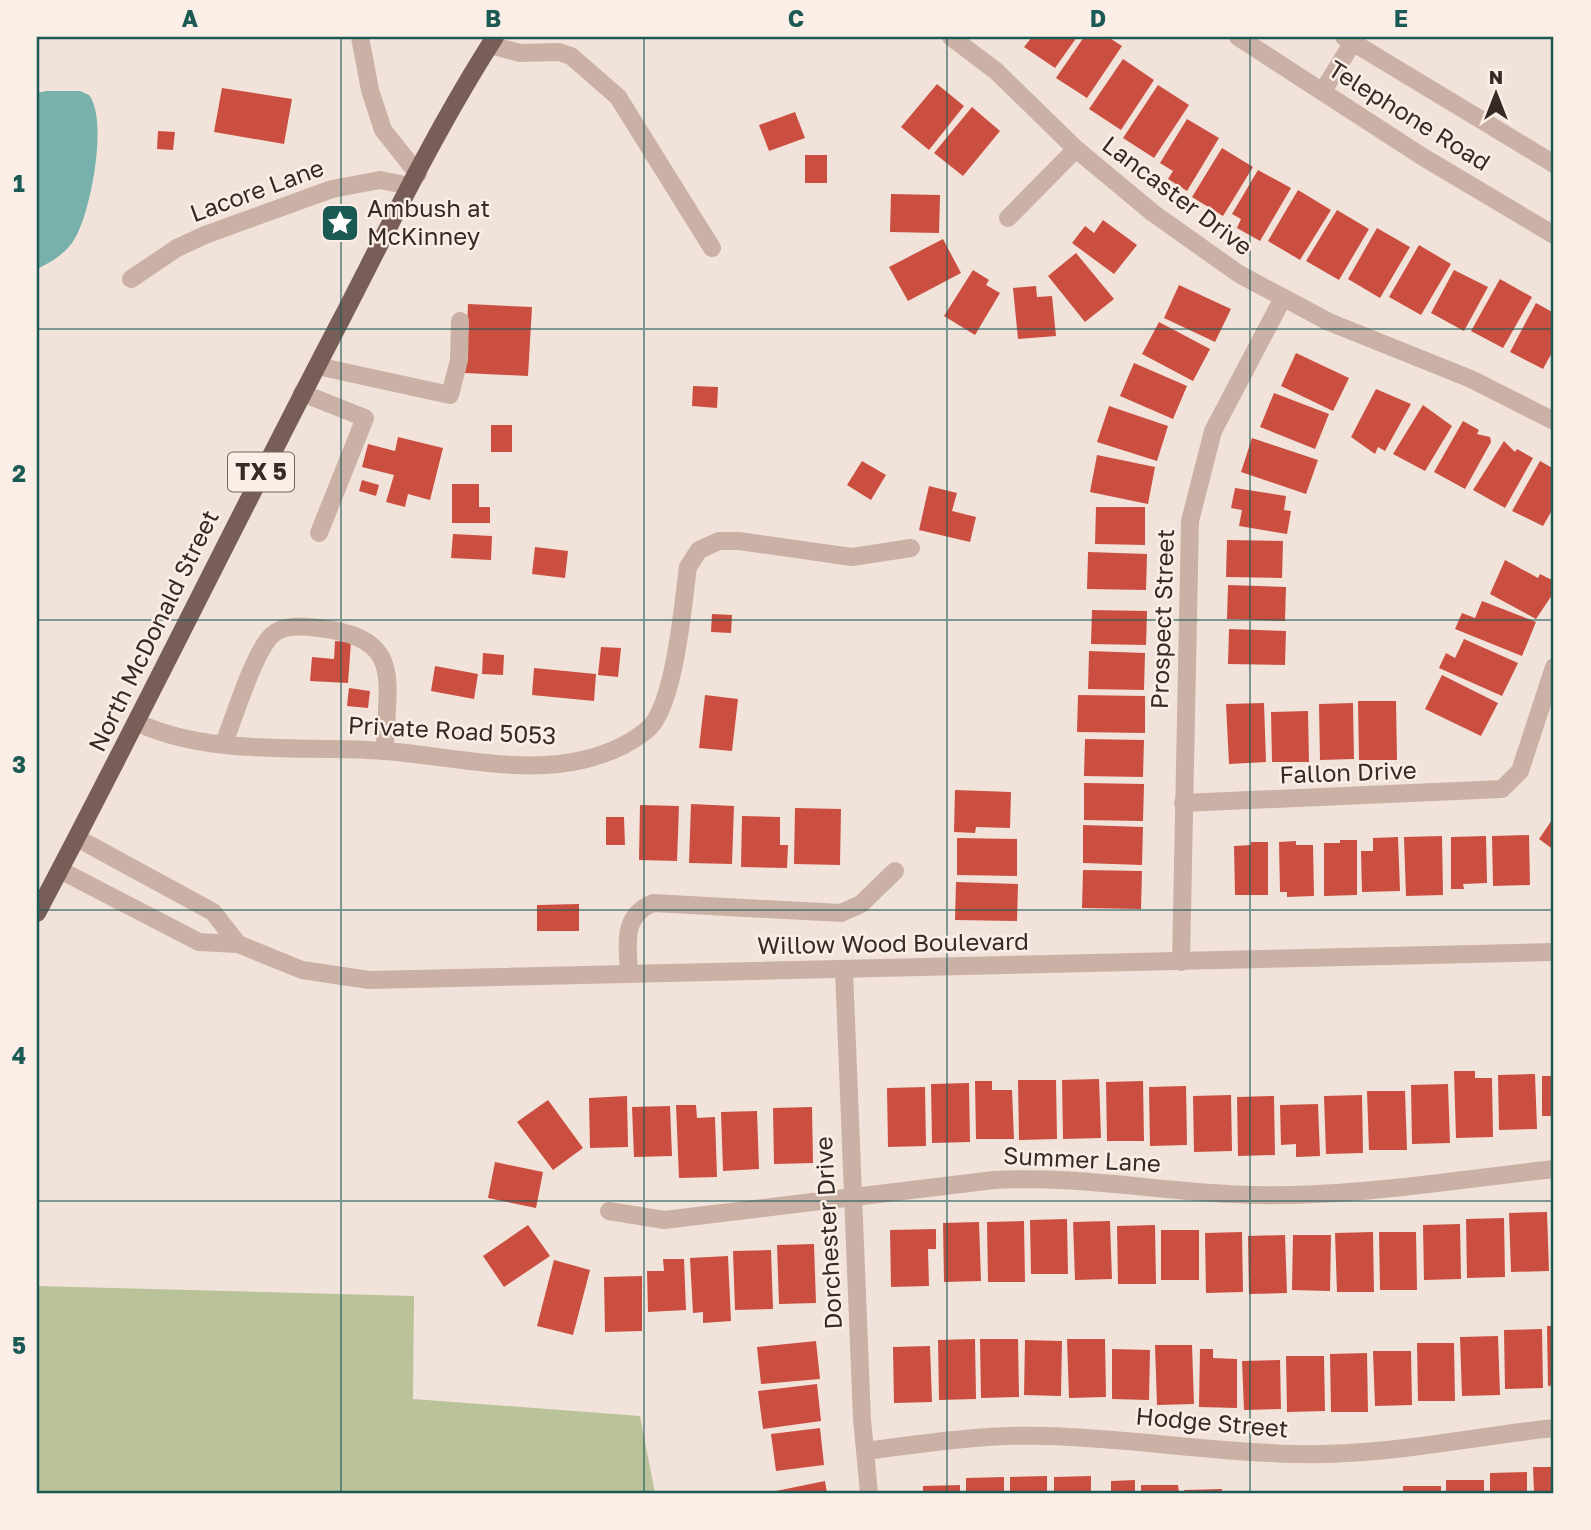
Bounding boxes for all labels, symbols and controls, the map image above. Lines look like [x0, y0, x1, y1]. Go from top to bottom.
text: A [182, 4, 199, 32]
text: B [485, 4, 501, 32]
text: C [788, 4, 804, 32]
text: D [1090, 4, 1106, 32]
text: E [1394, 4, 1408, 32]
street label: Telephone Road [1323, 53, 1496, 176]
north arrow [1462, 60, 1532, 130]
text: N [1489, 65, 1503, 88]
street label: Lancaster Drive [1097, 129, 1258, 261]
street label: Lacore Lane [186, 152, 327, 227]
text: 1 [13, 169, 25, 197]
place label: Ambush at McKinney [367, 193, 490, 250]
place icon: Ambush at McKinney [319, 202, 361, 244]
road number: TX 5 [228, 452, 294, 492]
text: 2 [12, 459, 26, 487]
street label: North McDonald Street [81, 505, 224, 756]
street label: Prospect Street [1144, 528, 1179, 710]
street label: Private Road 5053 [347, 710, 557, 749]
text: 3 [12, 750, 26, 778]
street label: Fallon Drive [1279, 755, 1417, 788]
street label: Willow Wood Boulevard [757, 926, 1029, 959]
text: 4 [12, 1041, 26, 1069]
street label: Dorchester Drive [808, 1136, 847, 1330]
street label: Summer Lane [1003, 1140, 1162, 1177]
text: 5 [12, 1331, 26, 1359]
street label: Hodge Street [1135, 1400, 1290, 1443]

